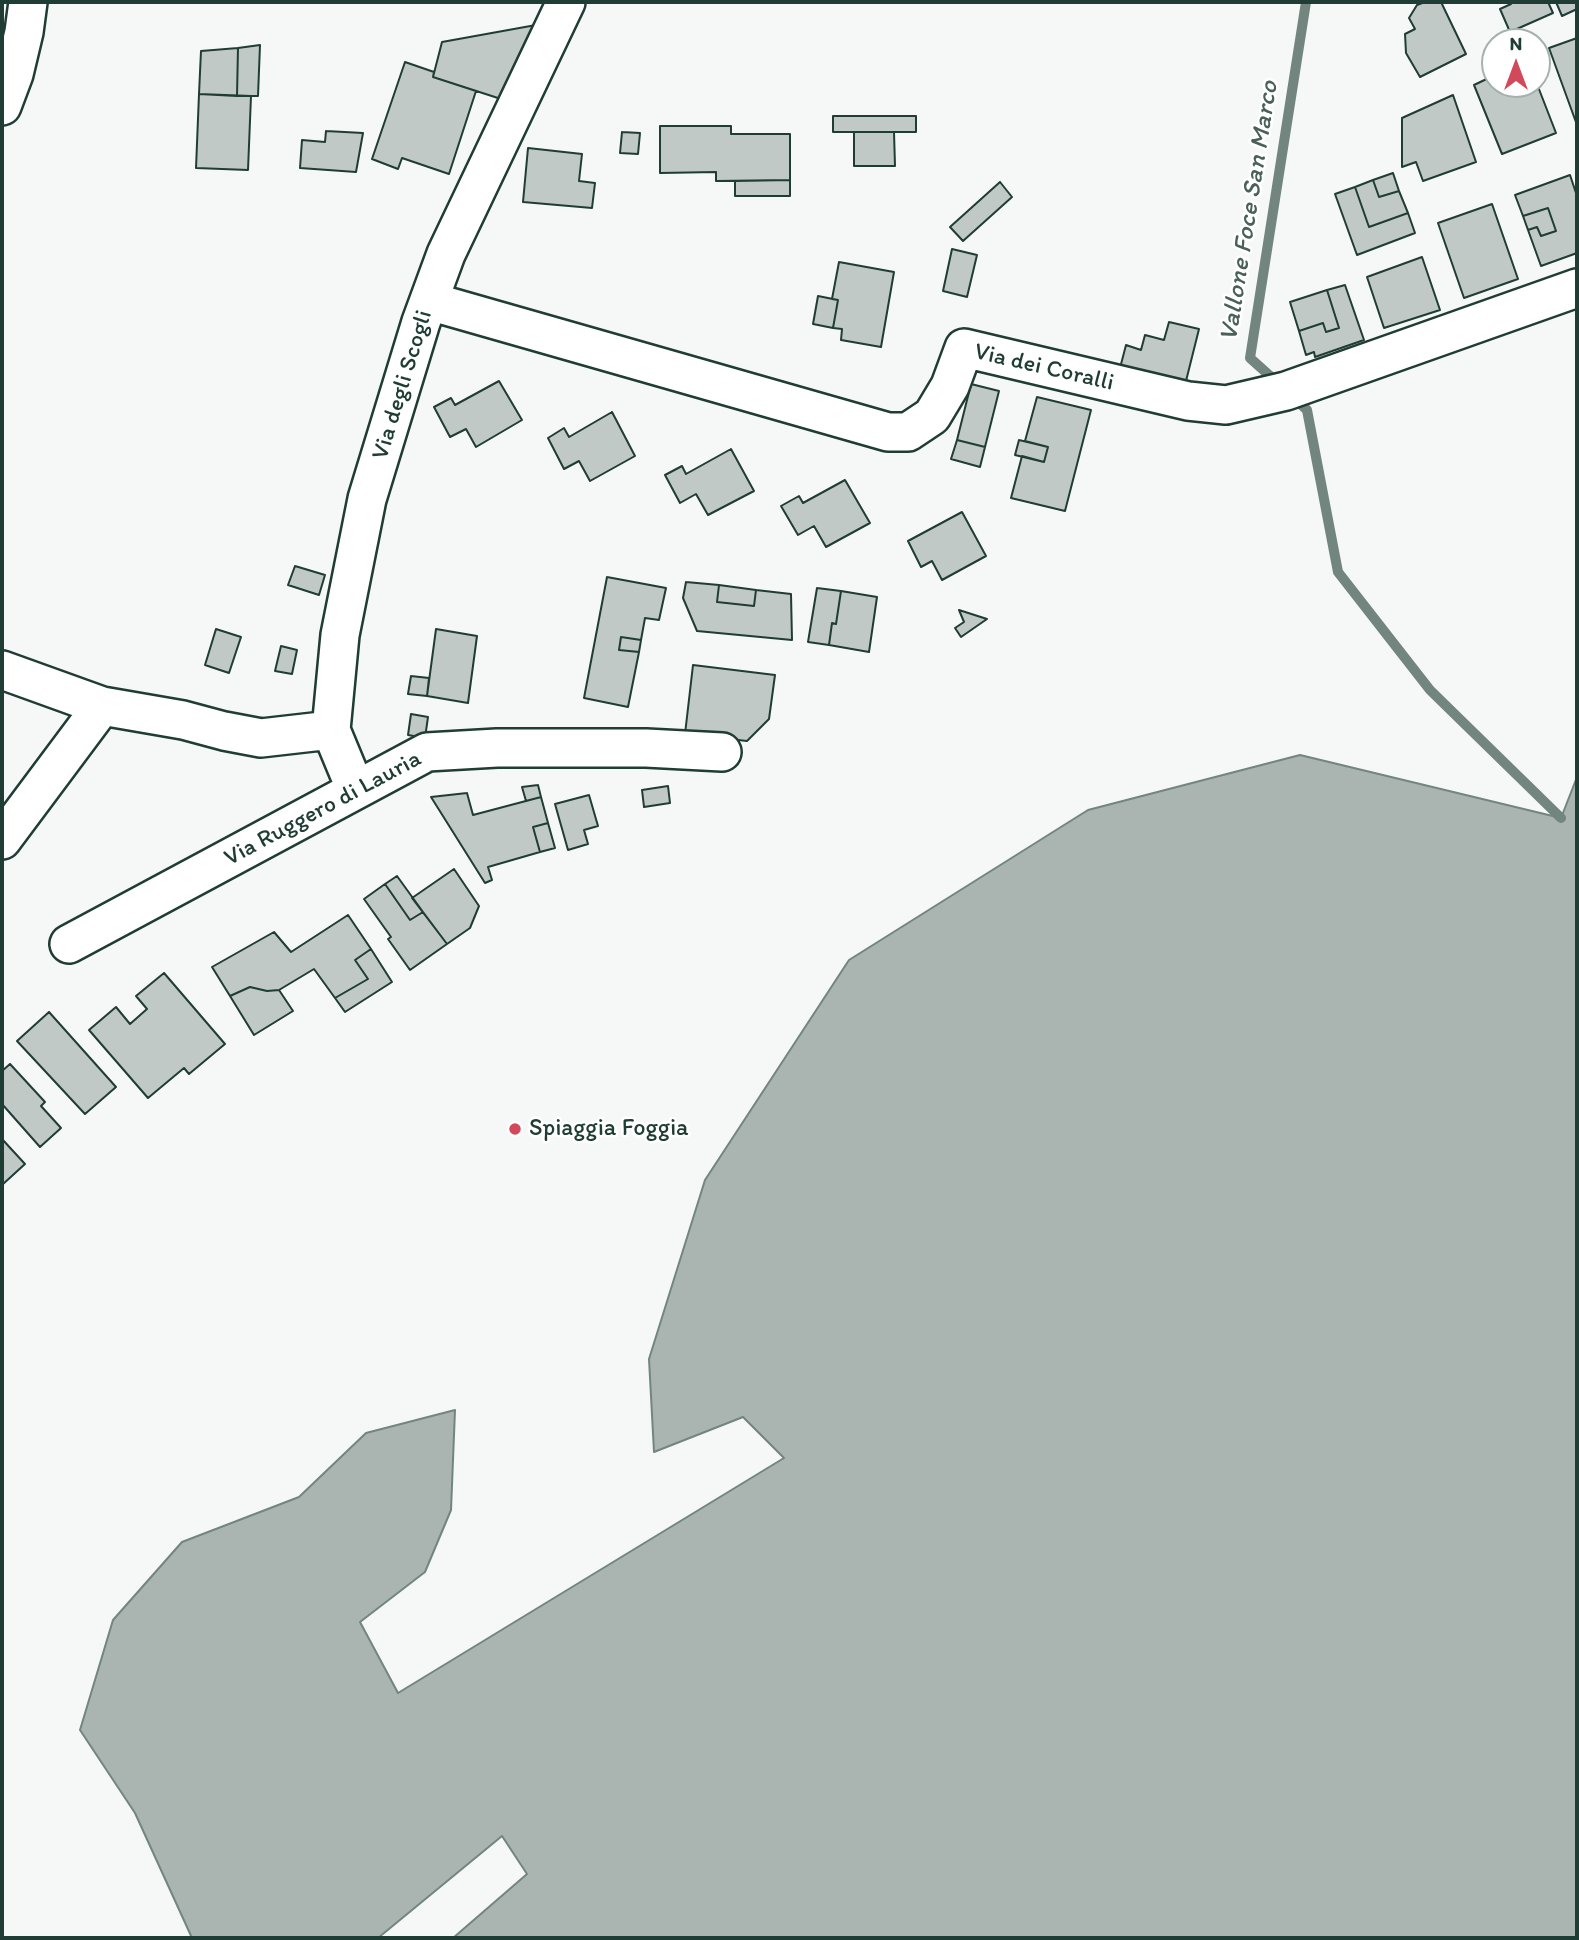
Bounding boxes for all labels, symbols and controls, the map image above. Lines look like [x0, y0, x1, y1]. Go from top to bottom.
north arrow [1481, 28, 1551, 98]
text: N [1510, 32, 1522, 55]
water label: Vallone Foce San Marco [1214, 79, 1286, 343]
street label: Via degli Scogli [367, 307, 439, 463]
street label: Via dei Coralli [971, 338, 1117, 398]
street label: Via Ruggero di Lauria [220, 745, 426, 873]
place label: Spiaggia Foggia [529, 1115, 689, 1143]
marker: Spiaggia Foggia [507, 1121, 523, 1137]

